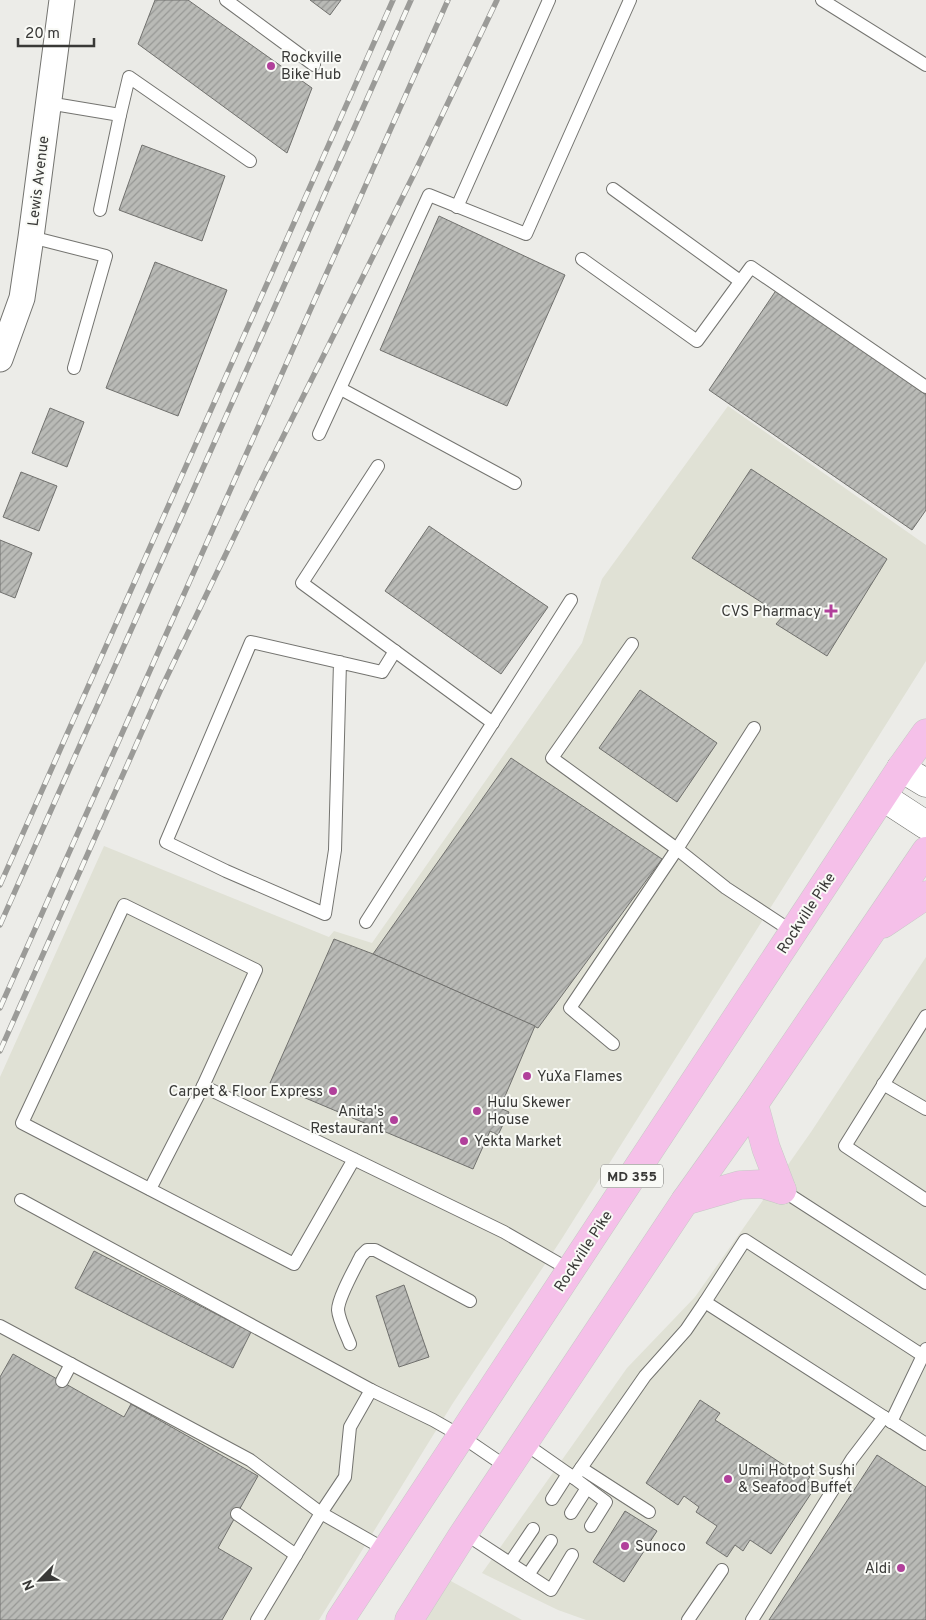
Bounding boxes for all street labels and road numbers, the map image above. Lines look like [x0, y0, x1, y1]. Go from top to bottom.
street label: Lewis Avenue [25, 135, 54, 227]
street label: Rockville Pike [774, 870, 841, 958]
road number: MD 355 [601, 1164, 663, 1188]
street label: Rockville Pike [551, 1208, 618, 1296]

